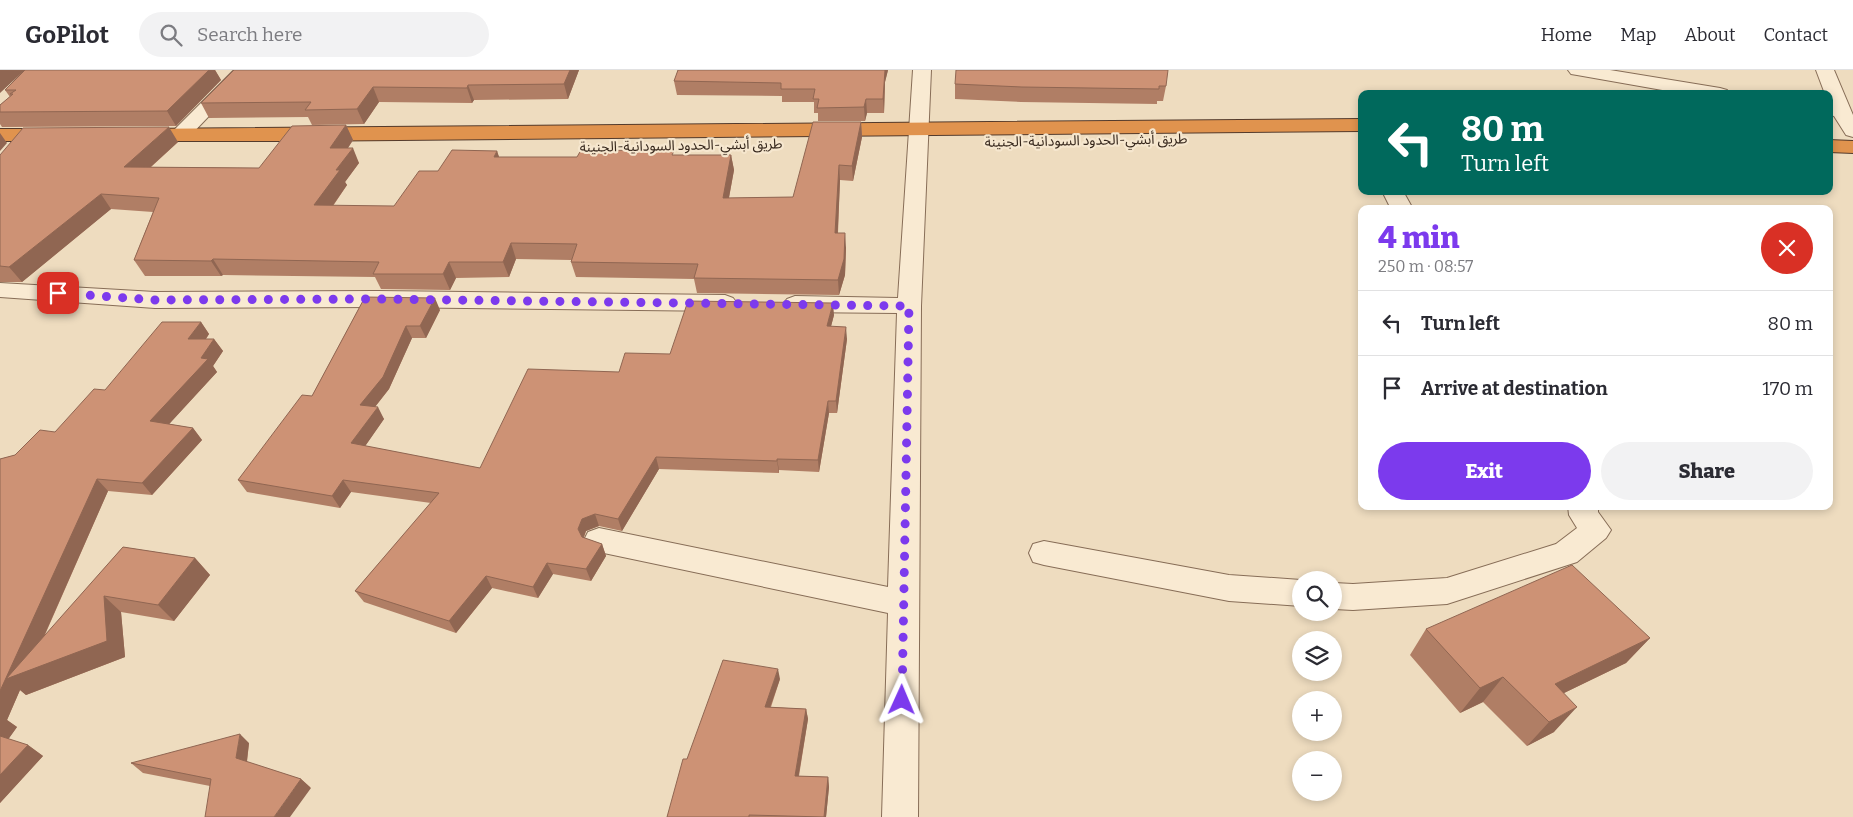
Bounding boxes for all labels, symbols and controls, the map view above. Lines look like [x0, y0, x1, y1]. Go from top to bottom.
search box [139, 12, 489, 57]
text: GoPilot [25, 21, 109, 49]
icon: search [157, 21, 185, 49]
text: Search here [197, 23, 303, 46]
text: Home [1541, 24, 1592, 46]
text: Map [1620, 24, 1656, 46]
text: About [1684, 24, 1735, 46]
text: Contact [1763, 24, 1828, 46]
text: 80 m [1461, 108, 1544, 150]
icon: left [1378, 110, 1443, 175]
street label: طريق أبشي-الحدود السودانية-الجنينة [984, 129, 1188, 153]
street label: طريق أبشي-الحدود السودانية-الجنينة [579, 134, 783, 158]
text: Turn left [1461, 150, 1549, 177]
text: 4 min [1378, 220, 1460, 256]
button: close [1761, 222, 1813, 274]
text: 250 m · 08:57 [1378, 257, 1473, 276]
pin [37, 272, 79, 314]
icon: arrive [44, 279, 72, 307]
icon: left [1378, 309, 1406, 337]
text: Turn left [1421, 312, 1500, 335]
text: 80 m [1767, 312, 1813, 335]
icon: arrive [1378, 374, 1406, 402]
text: Arrive at destination [1421, 377, 1608, 400]
text: 170 m [1762, 377, 1813, 400]
button: Exit [1378, 442, 1591, 500]
button: Share [1601, 442, 1813, 500]
map controls [1292, 571, 1342, 801]
button: search [1292, 571, 1342, 621]
button: layers [1292, 631, 1342, 681]
position arrow [875, 673, 927, 725]
button: + [1292, 691, 1342, 741]
button: − [1292, 751, 1342, 801]

